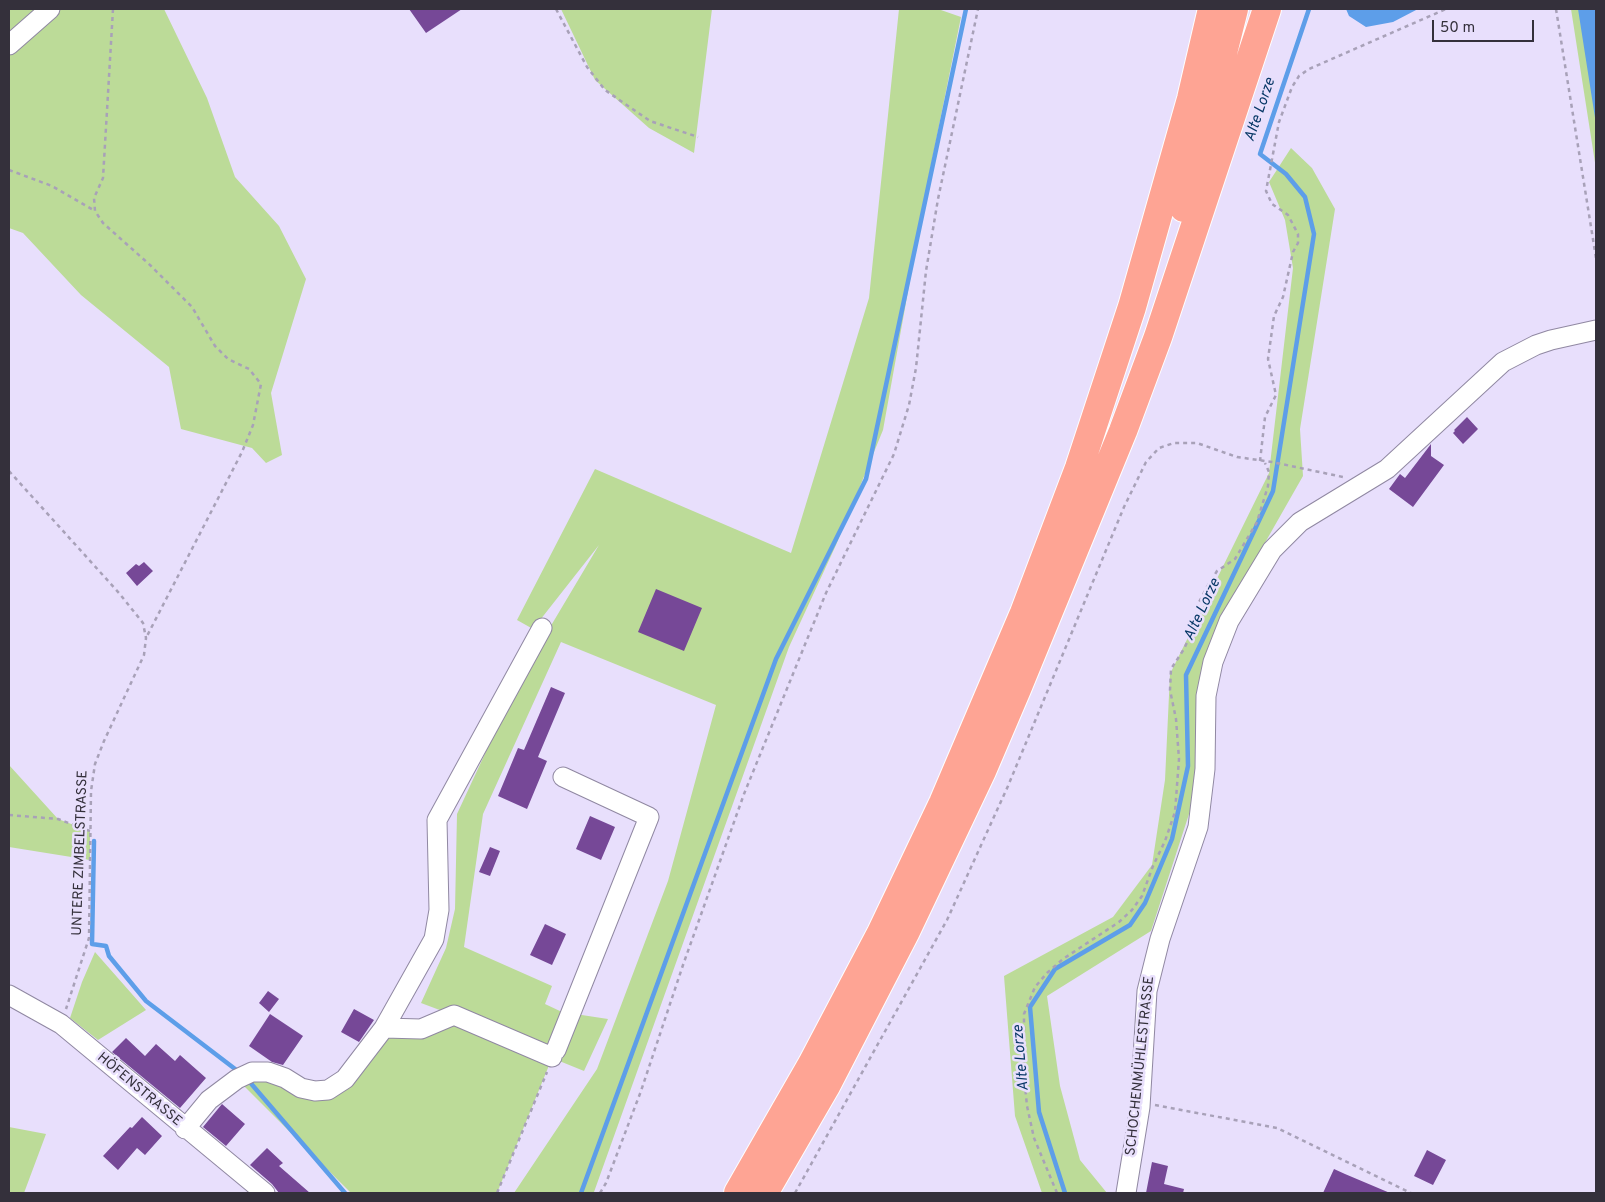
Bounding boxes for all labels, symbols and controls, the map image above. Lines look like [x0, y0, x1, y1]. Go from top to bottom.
scale bar [1435, 10, 1538, 42]
text: 50 m [1440, 19, 1475, 38]
water label: Alte Lorze [1242, 76, 1280, 144]
water label: Alte Lorze [1181, 576, 1225, 644]
street label: UNTERE ZIMBELSTRASSE [70, 770, 92, 936]
street label: SCHOCHENMÜHLESTRASSE [1123, 975, 1159, 1157]
water label: Alte Lorze [1010, 1024, 1034, 1092]
street label: HÖFENSTRASSE [93, 1050, 185, 1130]

